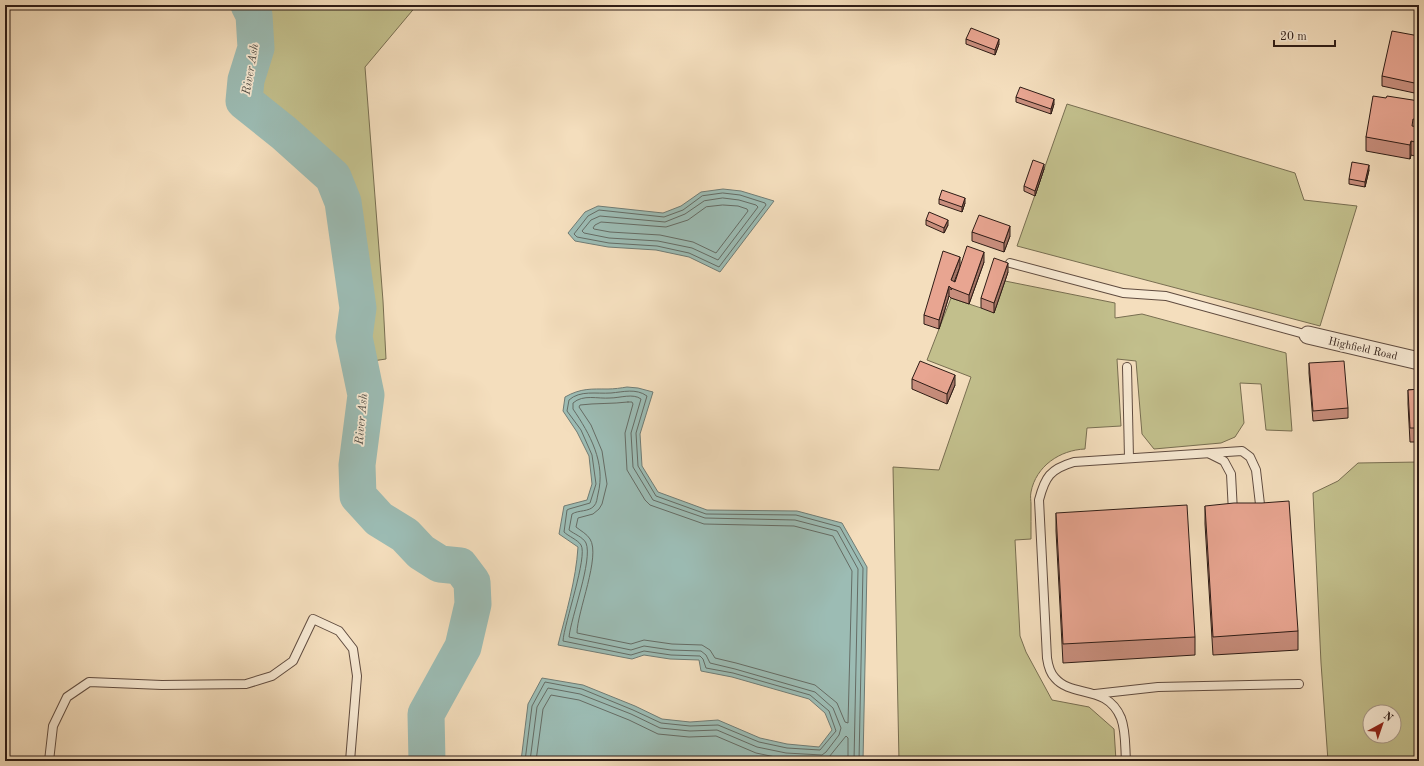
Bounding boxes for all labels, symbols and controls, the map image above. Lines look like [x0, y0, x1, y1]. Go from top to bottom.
scale bar [1274, 22, 1335, 48]
text: 20 m [1280, 31, 1307, 43]
water label: River Ash [240, 43, 261, 97]
street label: Highfield Road [1327, 336, 1399, 363]
water label: River Ash [354, 393, 370, 446]
north arrow [1362, 704, 1402, 744]
text: N [1381, 711, 1395, 725]

